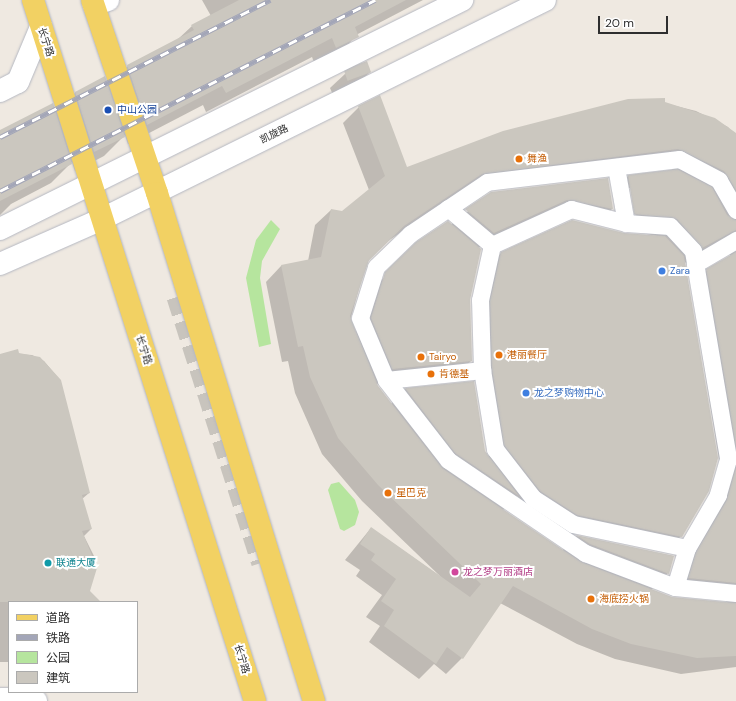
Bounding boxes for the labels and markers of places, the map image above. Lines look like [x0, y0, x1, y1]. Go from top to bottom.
marker: 中山公园 [102, 104, 114, 116]
place label: 中山公园 [117, 104, 157, 116]
place label: 舞渔 [527, 153, 547, 165]
marker: 舞渔 [514, 154, 524, 164]
place label: Zara [670, 265, 690, 277]
marker: Zara [657, 266, 667, 276]
place label: 港丽餐厅 [507, 349, 547, 361]
marker: 港丽餐厅 [494, 350, 504, 360]
place label: Tairyo [429, 351, 456, 363]
marker: Tairyo [416, 352, 426, 362]
place label: 肯德基 [439, 368, 469, 380]
marker: 肯德基 [426, 369, 436, 379]
place label: 龙之梦购物中心 [534, 387, 604, 399]
marker: 龙之梦购物中心 [521, 388, 531, 398]
place label: 星巴克 [396, 487, 426, 499]
marker: 星巴克 [383, 488, 393, 498]
place label: 联通大厦 [56, 557, 96, 569]
marker: 联通大厦 [43, 558, 53, 568]
place label: 龙之梦万丽酒店 [463, 566, 533, 578]
marker: 龙之梦万丽酒店 [450, 567, 460, 577]
place label: 海底捞火锅 [599, 593, 649, 605]
marker: 海底捞火锅 [586, 594, 596, 604]

